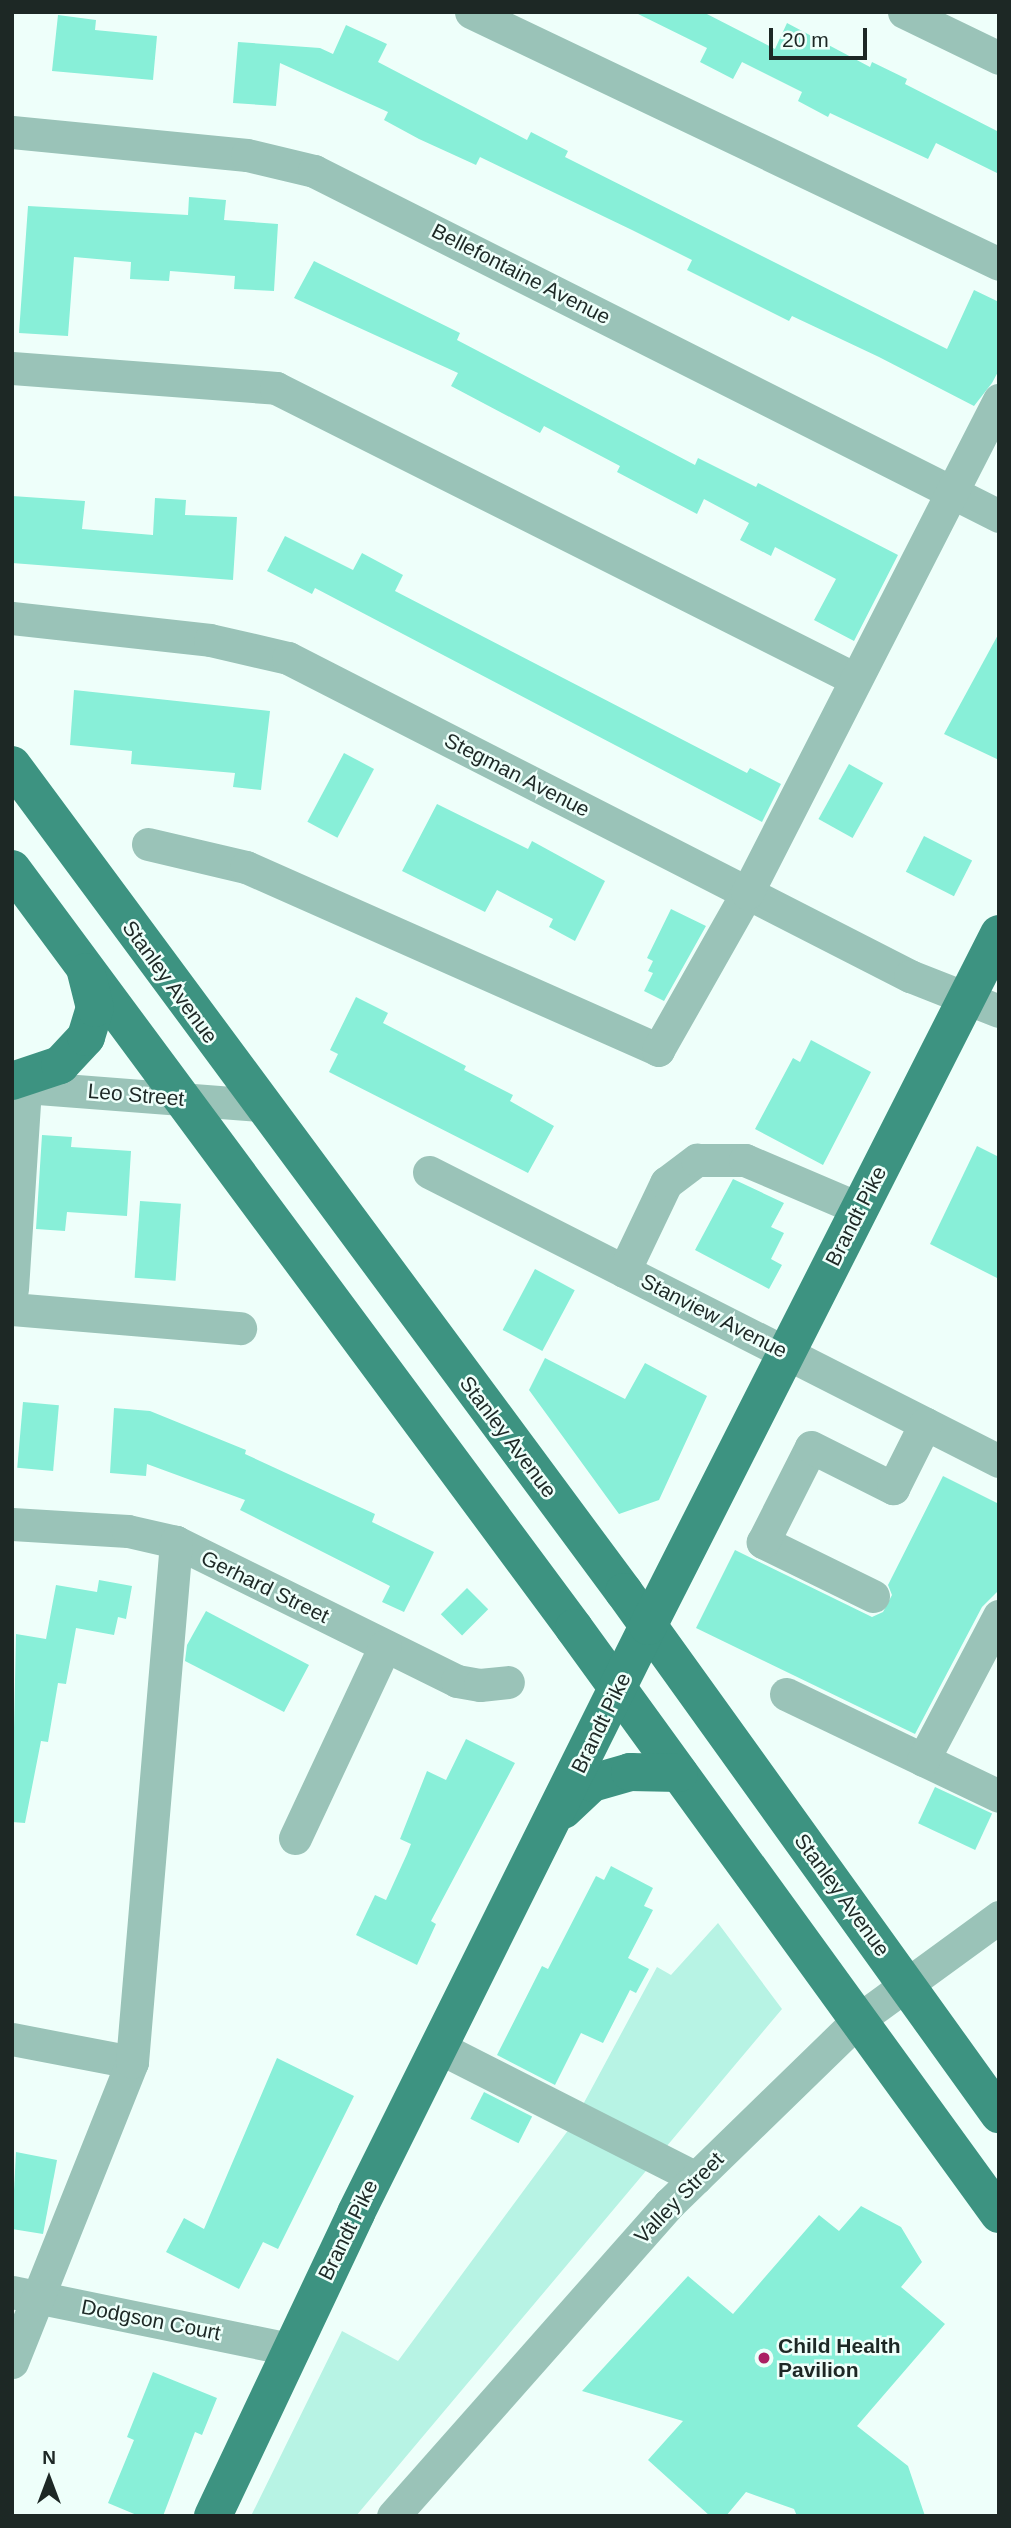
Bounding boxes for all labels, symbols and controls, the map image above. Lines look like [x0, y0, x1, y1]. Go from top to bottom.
scale bar [773, 14, 871, 58]
text: 20 m [782, 28, 829, 51]
street label: Bellefontaine Avenue [427, 218, 615, 330]
street label: Stegman Avenue [440, 727, 594, 823]
street label: Stanley Avenue [117, 915, 223, 1049]
street label: Leo Street [87, 1078, 185, 1112]
street label: Brandt Pike [820, 1162, 892, 1270]
street label: Stanview Avenue [636, 1268, 792, 1364]
street label: Stanley Avenue [454, 1371, 562, 1503]
street label: Gerhard Street [197, 1545, 333, 1629]
street label: Brandt Pike [566, 1669, 636, 1777]
street label: Stanley Avenue [789, 1828, 895, 1962]
street label: Valley Street [629, 2147, 729, 2249]
street label: Brandt Pike [313, 2176, 383, 2284]
street label: Dodgson Court [79, 2294, 223, 2346]
place label: Child Health Pavilion [778, 2333, 901, 2383]
marker: Child Health Pavilion [756, 2350, 772, 2366]
north arrow [14, 2444, 84, 2514]
text: N [42, 2447, 56, 2468]

